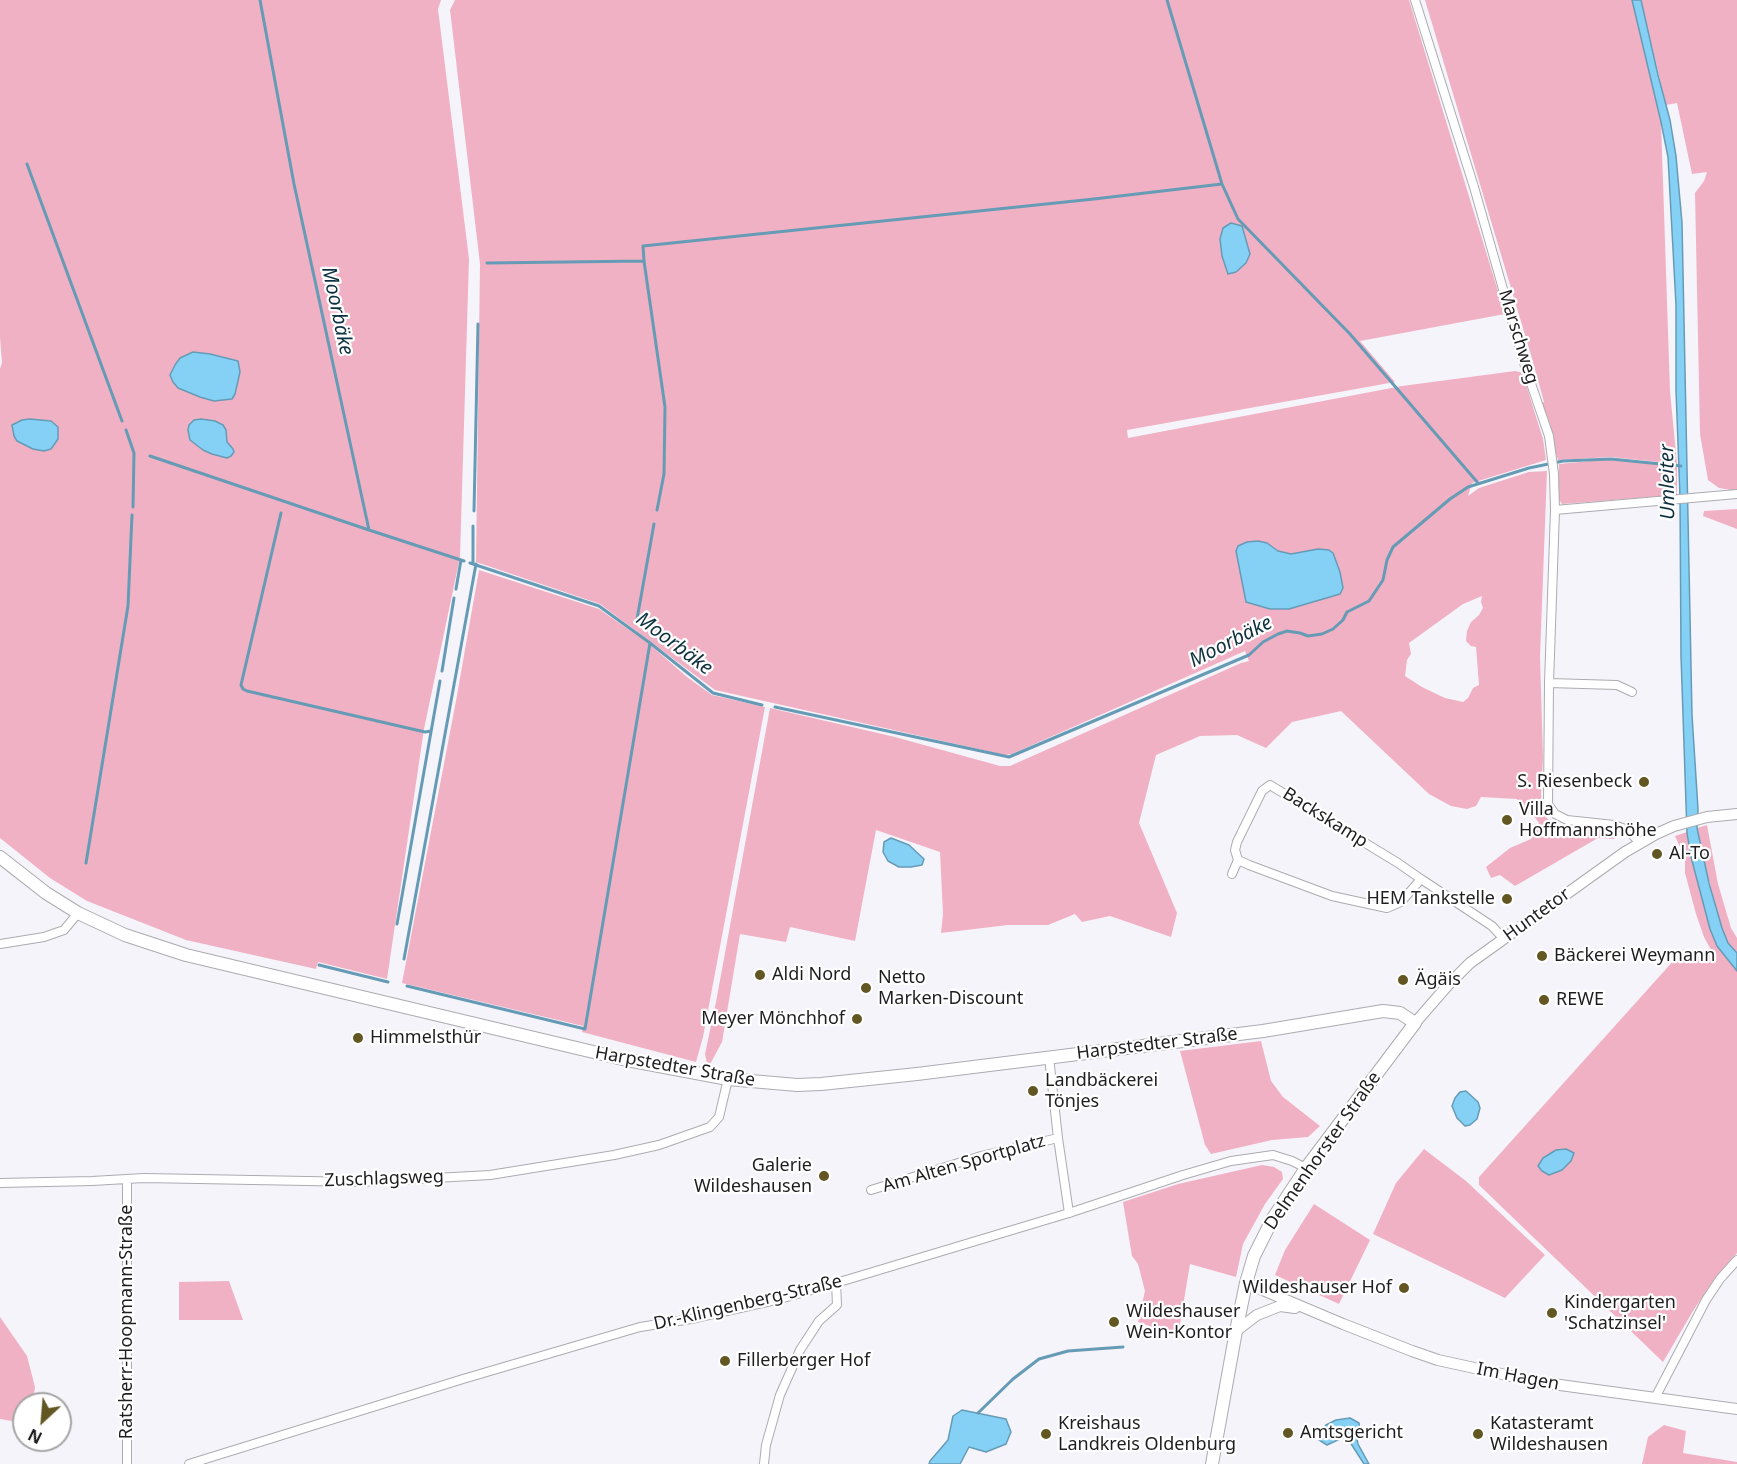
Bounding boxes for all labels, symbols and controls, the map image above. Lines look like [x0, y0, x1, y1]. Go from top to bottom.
water label: Moorbäke [316, 265, 358, 357]
street label: Marschweg [1493, 287, 1543, 387]
water label: Umleiter [1655, 444, 1681, 520]
water label: Moorbäke [631, 607, 717, 681]
water label: Moorbäke [1186, 611, 1276, 673]
place label: S. Riesenbeck [1517, 771, 1632, 793]
marker: S. Riesenbeck [1637, 775, 1651, 789]
street label: Backskamp [1278, 783, 1372, 853]
place label: Villa Hoffmannshöhe [1519, 799, 1657, 842]
marker: Villa Hoffmannshöhe [1500, 813, 1514, 827]
place label: Al-To [1669, 843, 1710, 865]
marker: Al-To [1650, 847, 1664, 861]
street label: Huntetor [1499, 884, 1575, 946]
place label: HEM Tankstelle [1367, 888, 1495, 910]
marker: HEM Tankstelle [1500, 892, 1514, 906]
place label: Bäckerei Weymann [1554, 945, 1715, 967]
marker: Bäckerei Weymann [1535, 949, 1549, 963]
place label: Aldi Nord [772, 964, 851, 986]
place label: Netto Marken-Discount [878, 967, 1023, 1010]
marker: Aldi Nord [753, 968, 767, 982]
place label: Ägäis [1415, 969, 1461, 991]
marker: Ägäis [1396, 973, 1410, 987]
marker: Netto Marken-Discount [859, 981, 873, 995]
place label: REWE [1556, 989, 1604, 1011]
marker: REWE [1537, 993, 1551, 1007]
place label: Meyer Mönchhof [701, 1008, 845, 1030]
marker: Meyer Mönchhof [850, 1012, 864, 1026]
street label: Harpstedter Straße [1075, 1023, 1239, 1065]
place label: Himmelsthür [370, 1027, 481, 1049]
marker: Himmelsthür [351, 1031, 365, 1045]
street label: Harpstedter Straße [593, 1042, 757, 1092]
street label: Delmenhorster Straße [1260, 1068, 1386, 1234]
place label: Landbäckerei Tönjes [1045, 1070, 1158, 1112]
marker: Landbäckerei Tönjes [1026, 1084, 1040, 1098]
street label: Am Alten Sportplatz [880, 1130, 1048, 1198]
place label: Galerie Wildeshausen [694, 1155, 812, 1198]
street label: Zuschlagsweg [324, 1166, 444, 1192]
marker: Galerie Wildeshausen [817, 1169, 831, 1183]
street label: Ratsherr-Hoopmann-Straße [116, 1205, 138, 1439]
street label: Dr.-Klingenberg-Straße [652, 1271, 844, 1335]
place label: Wildeshauser Hof [1242, 1277, 1392, 1299]
marker: Wildeshauser Hof [1397, 1281, 1411, 1295]
place label: Kindergarten 'Schatzinsel' [1564, 1292, 1676, 1334]
place label: Wildeshauser Wein-Kontor [1126, 1301, 1240, 1344]
marker: Kindergarten 'Schatzinsel' [1545, 1306, 1559, 1320]
marker: Wildeshauser Wein-Kontor [1107, 1315, 1121, 1329]
place label: Fillerberger Hof [737, 1350, 870, 1372]
marker: Fillerberger Hof [718, 1354, 732, 1368]
street label: Im Hagen [1475, 1358, 1561, 1396]
north arrow [12, 1392, 72, 1452]
place label: Kreishaus Landkreis Oldenburg [1058, 1413, 1236, 1456]
place label: Katasteramt Wildeshausen [1490, 1413, 1608, 1456]
place label: Amtsgericht [1300, 1422, 1403, 1444]
text: N [24, 1424, 46, 1449]
marker: Amtsgericht [1281, 1426, 1295, 1440]
marker: Kreishaus Landkreis Oldenburg [1039, 1427, 1053, 1441]
marker: Katasteramt Wildeshausen [1471, 1427, 1485, 1441]

